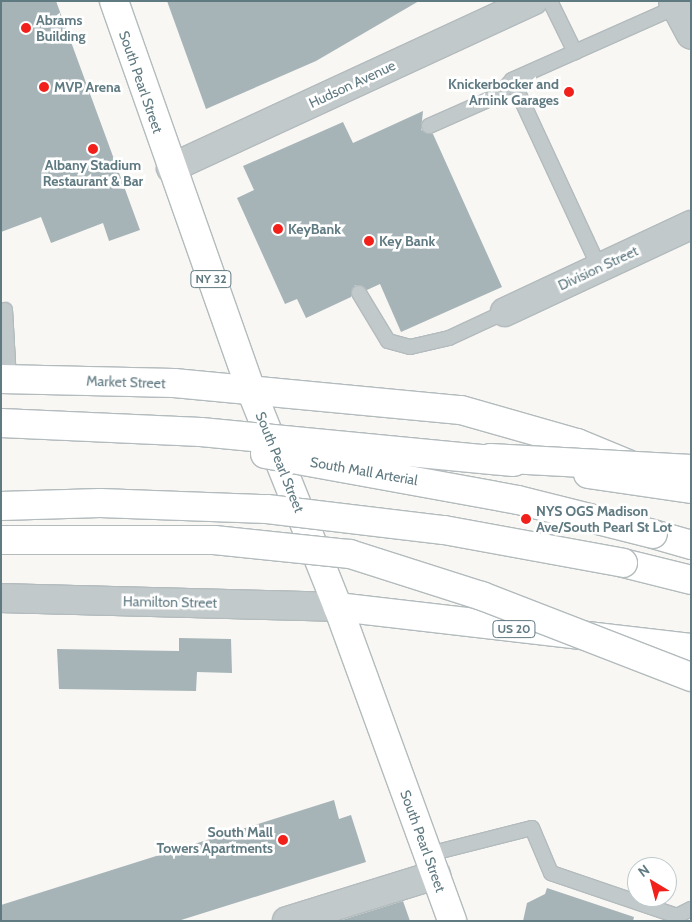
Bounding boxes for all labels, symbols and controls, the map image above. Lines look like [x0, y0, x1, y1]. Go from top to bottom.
place label: Abrams Building [36, 12, 85, 44]
marker: Abrams Building [20, 22, 32, 34]
street label: South Pearl Street [116, 29, 166, 135]
street label: Hudson Avenue [306, 57, 398, 111]
place label: Knickerbocker and Arnink Garages [448, 76, 559, 108]
place label: MVP Arena [54, 79, 121, 95]
marker: MVP Arena [38, 81, 50, 93]
marker: Knickerbocker and Arnink Garages [563, 86, 575, 98]
marker: Albany Stadium Restaurant & Bar [87, 143, 99, 155]
place label: Albany Stadium Restaurant & Bar [43, 157, 143, 190]
place label: KeyBank [288, 221, 341, 237]
marker: KeyBank [272, 223, 284, 235]
place label: Key Bank [379, 233, 435, 249]
marker: Key Bank [363, 235, 375, 247]
street label: Division Street [555, 242, 641, 294]
road number: NY 32 [190, 270, 232, 288]
street label: Market Street [86, 372, 166, 392]
street label: South Pearl Street [252, 409, 308, 515]
street label: South Mall Arterial [309, 453, 419, 489]
place label: NYS OGS Madison Ave/South Pearl St Lot [536, 503, 672, 536]
marker: NYS OGS Madison Ave/South Pearl St Lot [520, 513, 532, 525]
street label: Hamilton Street [123, 593, 217, 611]
road number: US 20 [492, 620, 536, 638]
street label: South Pearl Street [397, 788, 449, 894]
place label: South Mall Towers Apartments [156, 824, 273, 856]
marker: South Mall Towers Apartments [277, 834, 289, 846]
north arrow [627, 857, 677, 907]
text: N [634, 861, 653, 881]

